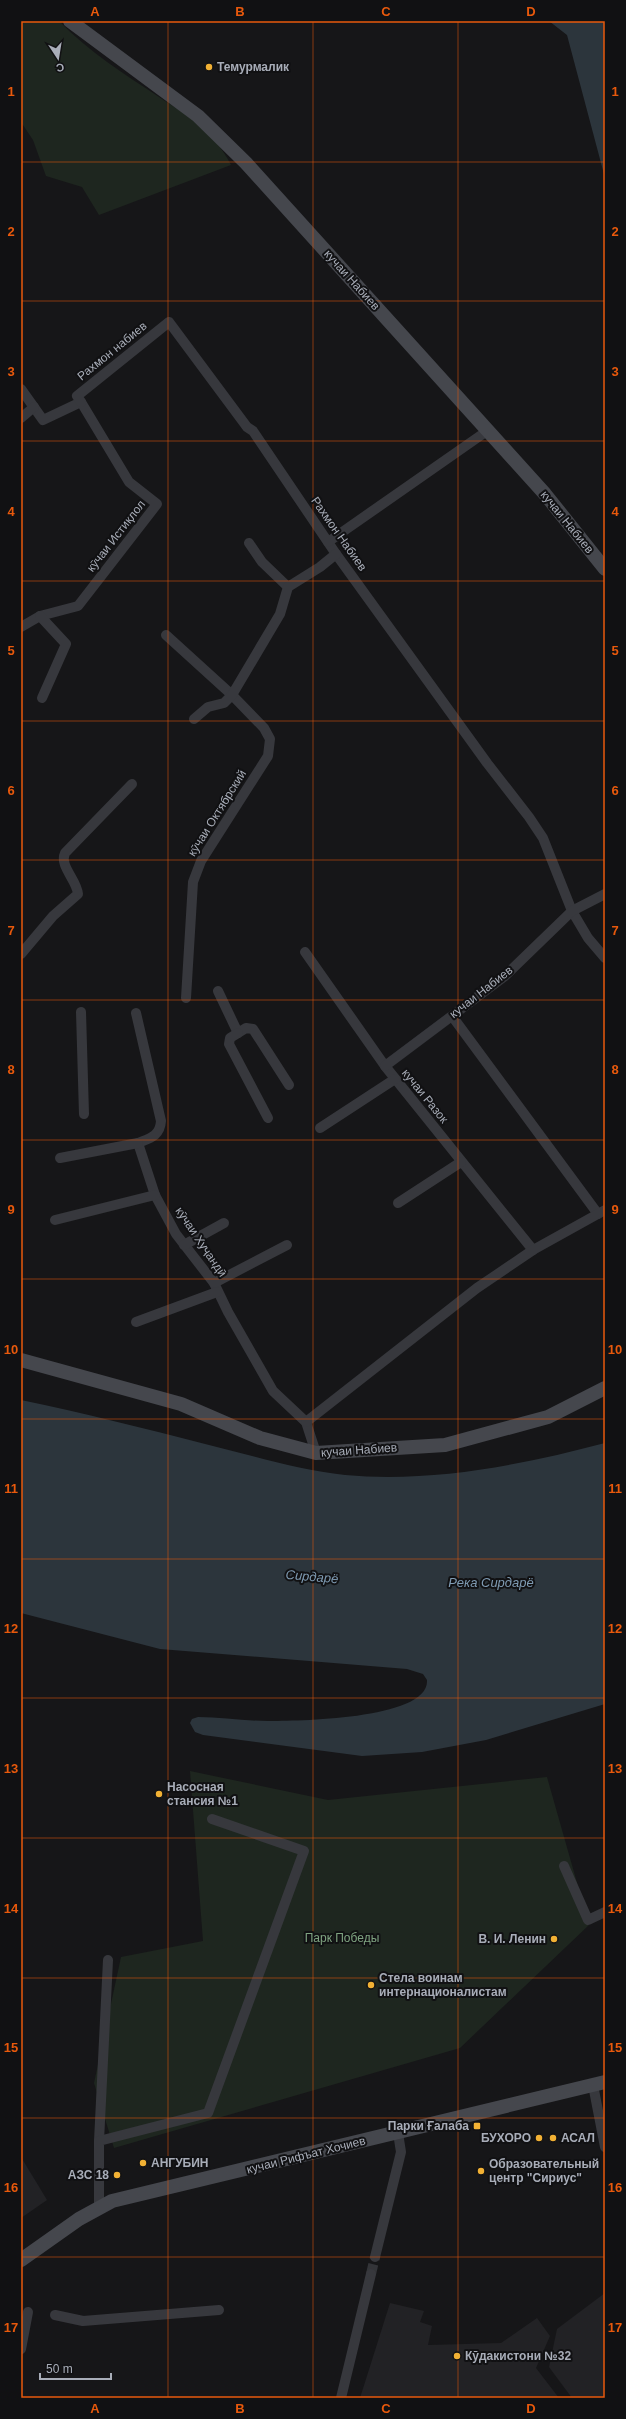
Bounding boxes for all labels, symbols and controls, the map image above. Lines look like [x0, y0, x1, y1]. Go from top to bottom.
text: A [90, 4, 100, 19]
text: B [235, 4, 245, 19]
text: C [381, 4, 391, 19]
text: D [526, 4, 536, 19]
north arrow [38, 38, 78, 78]
place label: Темурмалик [217, 60, 290, 74]
text: С [55, 61, 65, 74]
marker: Темурмалик [204, 62, 214, 72]
text: 1 [7, 84, 15, 99]
text: 1 [611, 84, 619, 99]
text: 2 [7, 224, 15, 239]
text: 2 [611, 224, 619, 239]
street label: кучаи Набиев [321, 247, 383, 313]
street label: Рахмон набиев [75, 319, 149, 383]
text: 3 [7, 364, 15, 379]
text: 3 [611, 364, 619, 379]
street label: кучаи Набиев [538, 488, 596, 556]
street label: Рахмон Набиев [308, 494, 370, 574]
street label: кӯчаи Истиқлол [84, 497, 148, 575]
text: 4 [7, 504, 15, 519]
text: 4 [611, 504, 619, 519]
text: 5 [7, 643, 15, 658]
text: 5 [611, 643, 619, 658]
street label: кӯчаи Октябрский [185, 767, 249, 859]
text: 6 [7, 783, 15, 798]
text: 6 [611, 783, 619, 798]
text: 7 [7, 923, 15, 938]
text: 7 [611, 923, 619, 938]
street label: кучаи Набиев [447, 963, 515, 1021]
text: 8 [7, 1062, 15, 1077]
text: 8 [611, 1062, 619, 1077]
street label: кучаи Разок [399, 1066, 452, 1127]
text: 9 [7, 1202, 15, 1217]
text: 9 [611, 1202, 619, 1217]
street label: кӯчаи Хуҷандӣ [172, 1204, 230, 1280]
text: 10 [4, 1342, 18, 1357]
text: 10 [608, 1342, 622, 1357]
street label: кучаи Набиев [320, 1440, 398, 1460]
text: 11 [4, 1481, 18, 1496]
text: 11 [608, 1481, 622, 1496]
water label: Сирдарё [285, 1567, 339, 1586]
water label: Река Сирдарё [448, 1575, 534, 1590]
text: 12 [4, 1621, 18, 1636]
text: 12 [608, 1621, 622, 1636]
text: 13 [4, 1761, 18, 1776]
text: 13 [608, 1761, 622, 1776]
place label: Насосная стансия №1 [167, 1780, 238, 1808]
marker: Насосная стансия №1 [154, 1789, 164, 1799]
text: 14 [4, 1901, 19, 1916]
text: 14 [608, 1901, 623, 1916]
park label: Парк Победы [305, 1931, 379, 1945]
place label: В. И. Ленин [478, 1932, 546, 1946]
marker: В. И. Ленин [549, 1934, 559, 1944]
place label: Стела воинам интернационалистам [379, 1971, 507, 1999]
marker: Стела воинам интернационалистам [366, 1980, 376, 1990]
text: 15 [4, 2040, 18, 2055]
text: 15 [608, 2040, 622, 2055]
place label: Парки Ғалаба [388, 2119, 469, 2133]
marker: Парки Ғалаба [472, 2121, 482, 2131]
place label: БУХОРО [481, 2131, 531, 2145]
place label: АСАЛ [561, 2131, 595, 2145]
street label: кучаи Рифъат Хочиев [245, 2133, 367, 2177]
marker: БУХОРО [534, 2133, 544, 2143]
marker: АСАЛ [548, 2133, 558, 2143]
place label: АНГУБИН [151, 2156, 209, 2170]
place label: Образовательный центр "Сириус" [489, 2157, 599, 2185]
marker: АНГУБИН [138, 2158, 148, 2168]
marker: Образовательный центр "Сириус" [476, 2166, 486, 2176]
place label: АЗС 18 [68, 2168, 109, 2182]
marker: АЗС 18 [112, 2170, 122, 2180]
text: 16 [4, 2180, 18, 2195]
text: 16 [608, 2180, 622, 2195]
text: 17 [4, 2320, 18, 2335]
text: 17 [608, 2320, 622, 2335]
place label: Кӯдакистони №32 [465, 2349, 571, 2363]
marker: Кӯдакистони №32 [452, 2351, 462, 2361]
scale bar [40, 2355, 111, 2381]
text: 50 m [46, 2362, 73, 2376]
text: A [90, 2401, 100, 2416]
text: B [235, 2401, 245, 2416]
text: C [381, 2401, 391, 2416]
text: D [526, 2401, 536, 2416]

